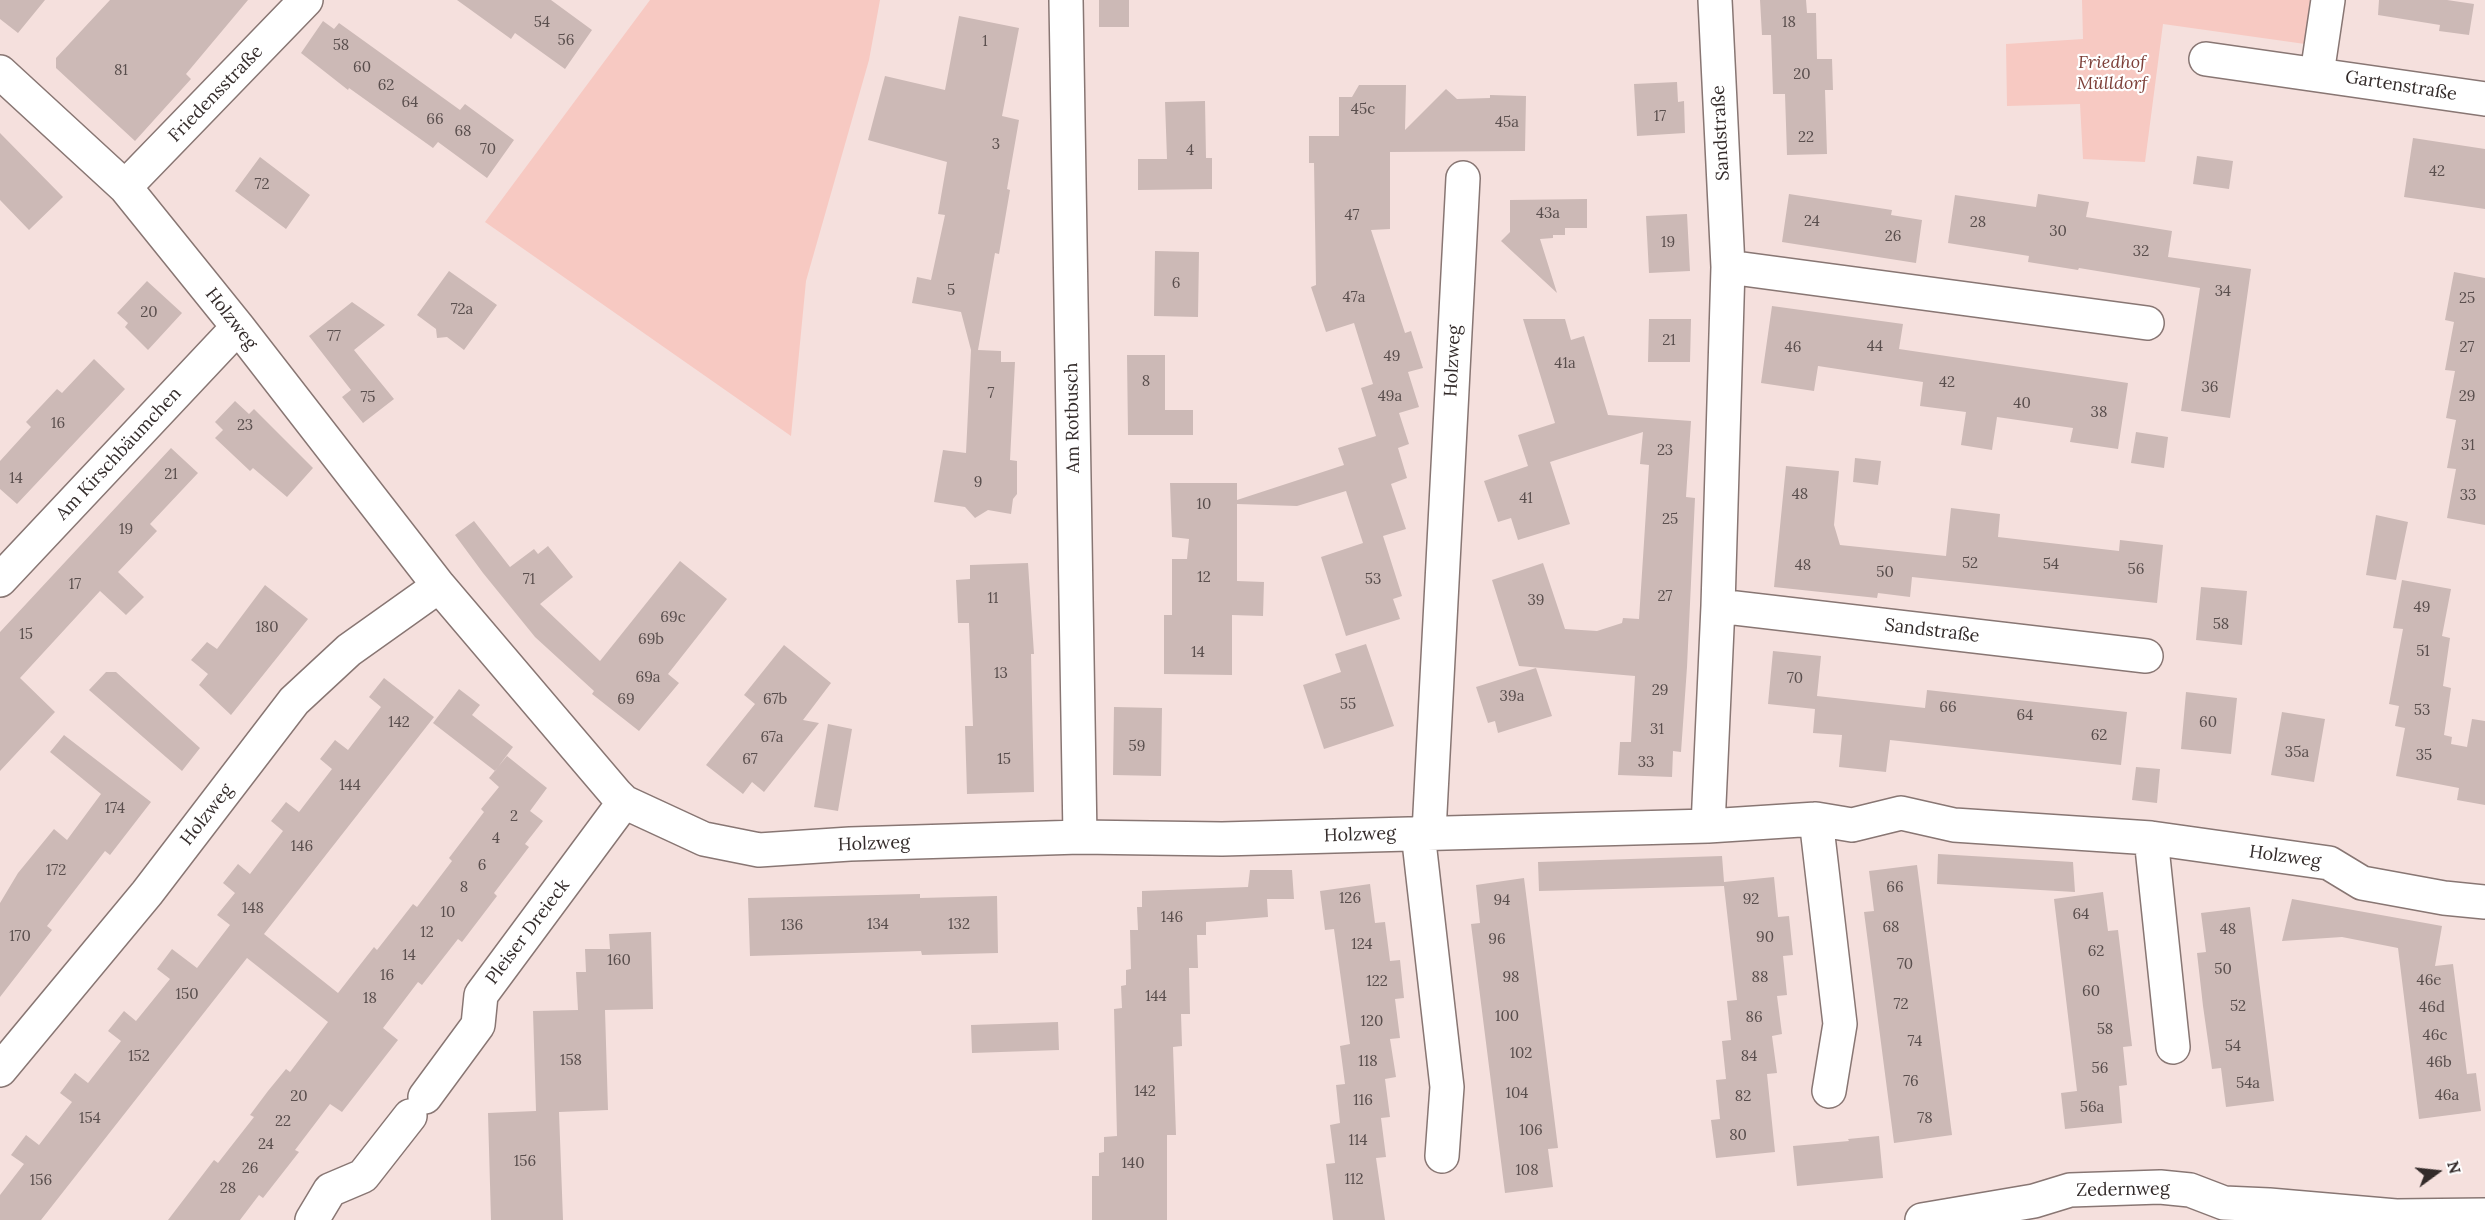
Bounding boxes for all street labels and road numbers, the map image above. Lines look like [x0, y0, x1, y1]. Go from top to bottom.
street label: Friedensstraße [164, 41, 268, 147]
street label: Gartenstraße [2344, 67, 2458, 105]
street label: Sandstraße [1708, 85, 1734, 181]
street label: Holzweg [200, 284, 262, 354]
street label: Holzweg [1440, 324, 1466, 398]
street label: Am Rotbusch [1061, 362, 1085, 474]
street label: Am Kirschbäumchen [52, 383, 186, 525]
street label: Sandstraße [1883, 614, 1981, 648]
street label: Holzweg [176, 780, 238, 850]
street label: Holzweg [1324, 823, 1396, 847]
street label: Holzweg [838, 832, 910, 856]
street label: Holzweg [2248, 841, 2322, 873]
street label: Pleiser Dreieck [481, 875, 575, 989]
street label: Zedernweg [2076, 1178, 2170, 1202]

